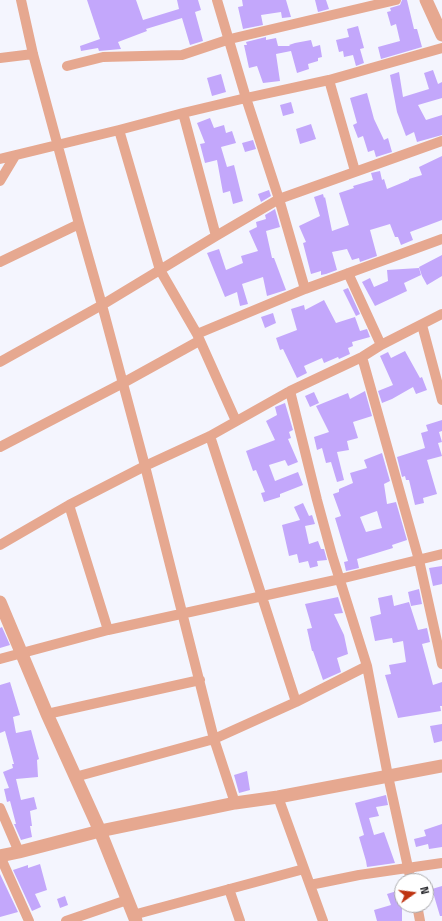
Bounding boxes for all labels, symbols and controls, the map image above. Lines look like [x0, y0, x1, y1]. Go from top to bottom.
north arrow [394, 873, 434, 913]
text: N [416, 885, 433, 896]

